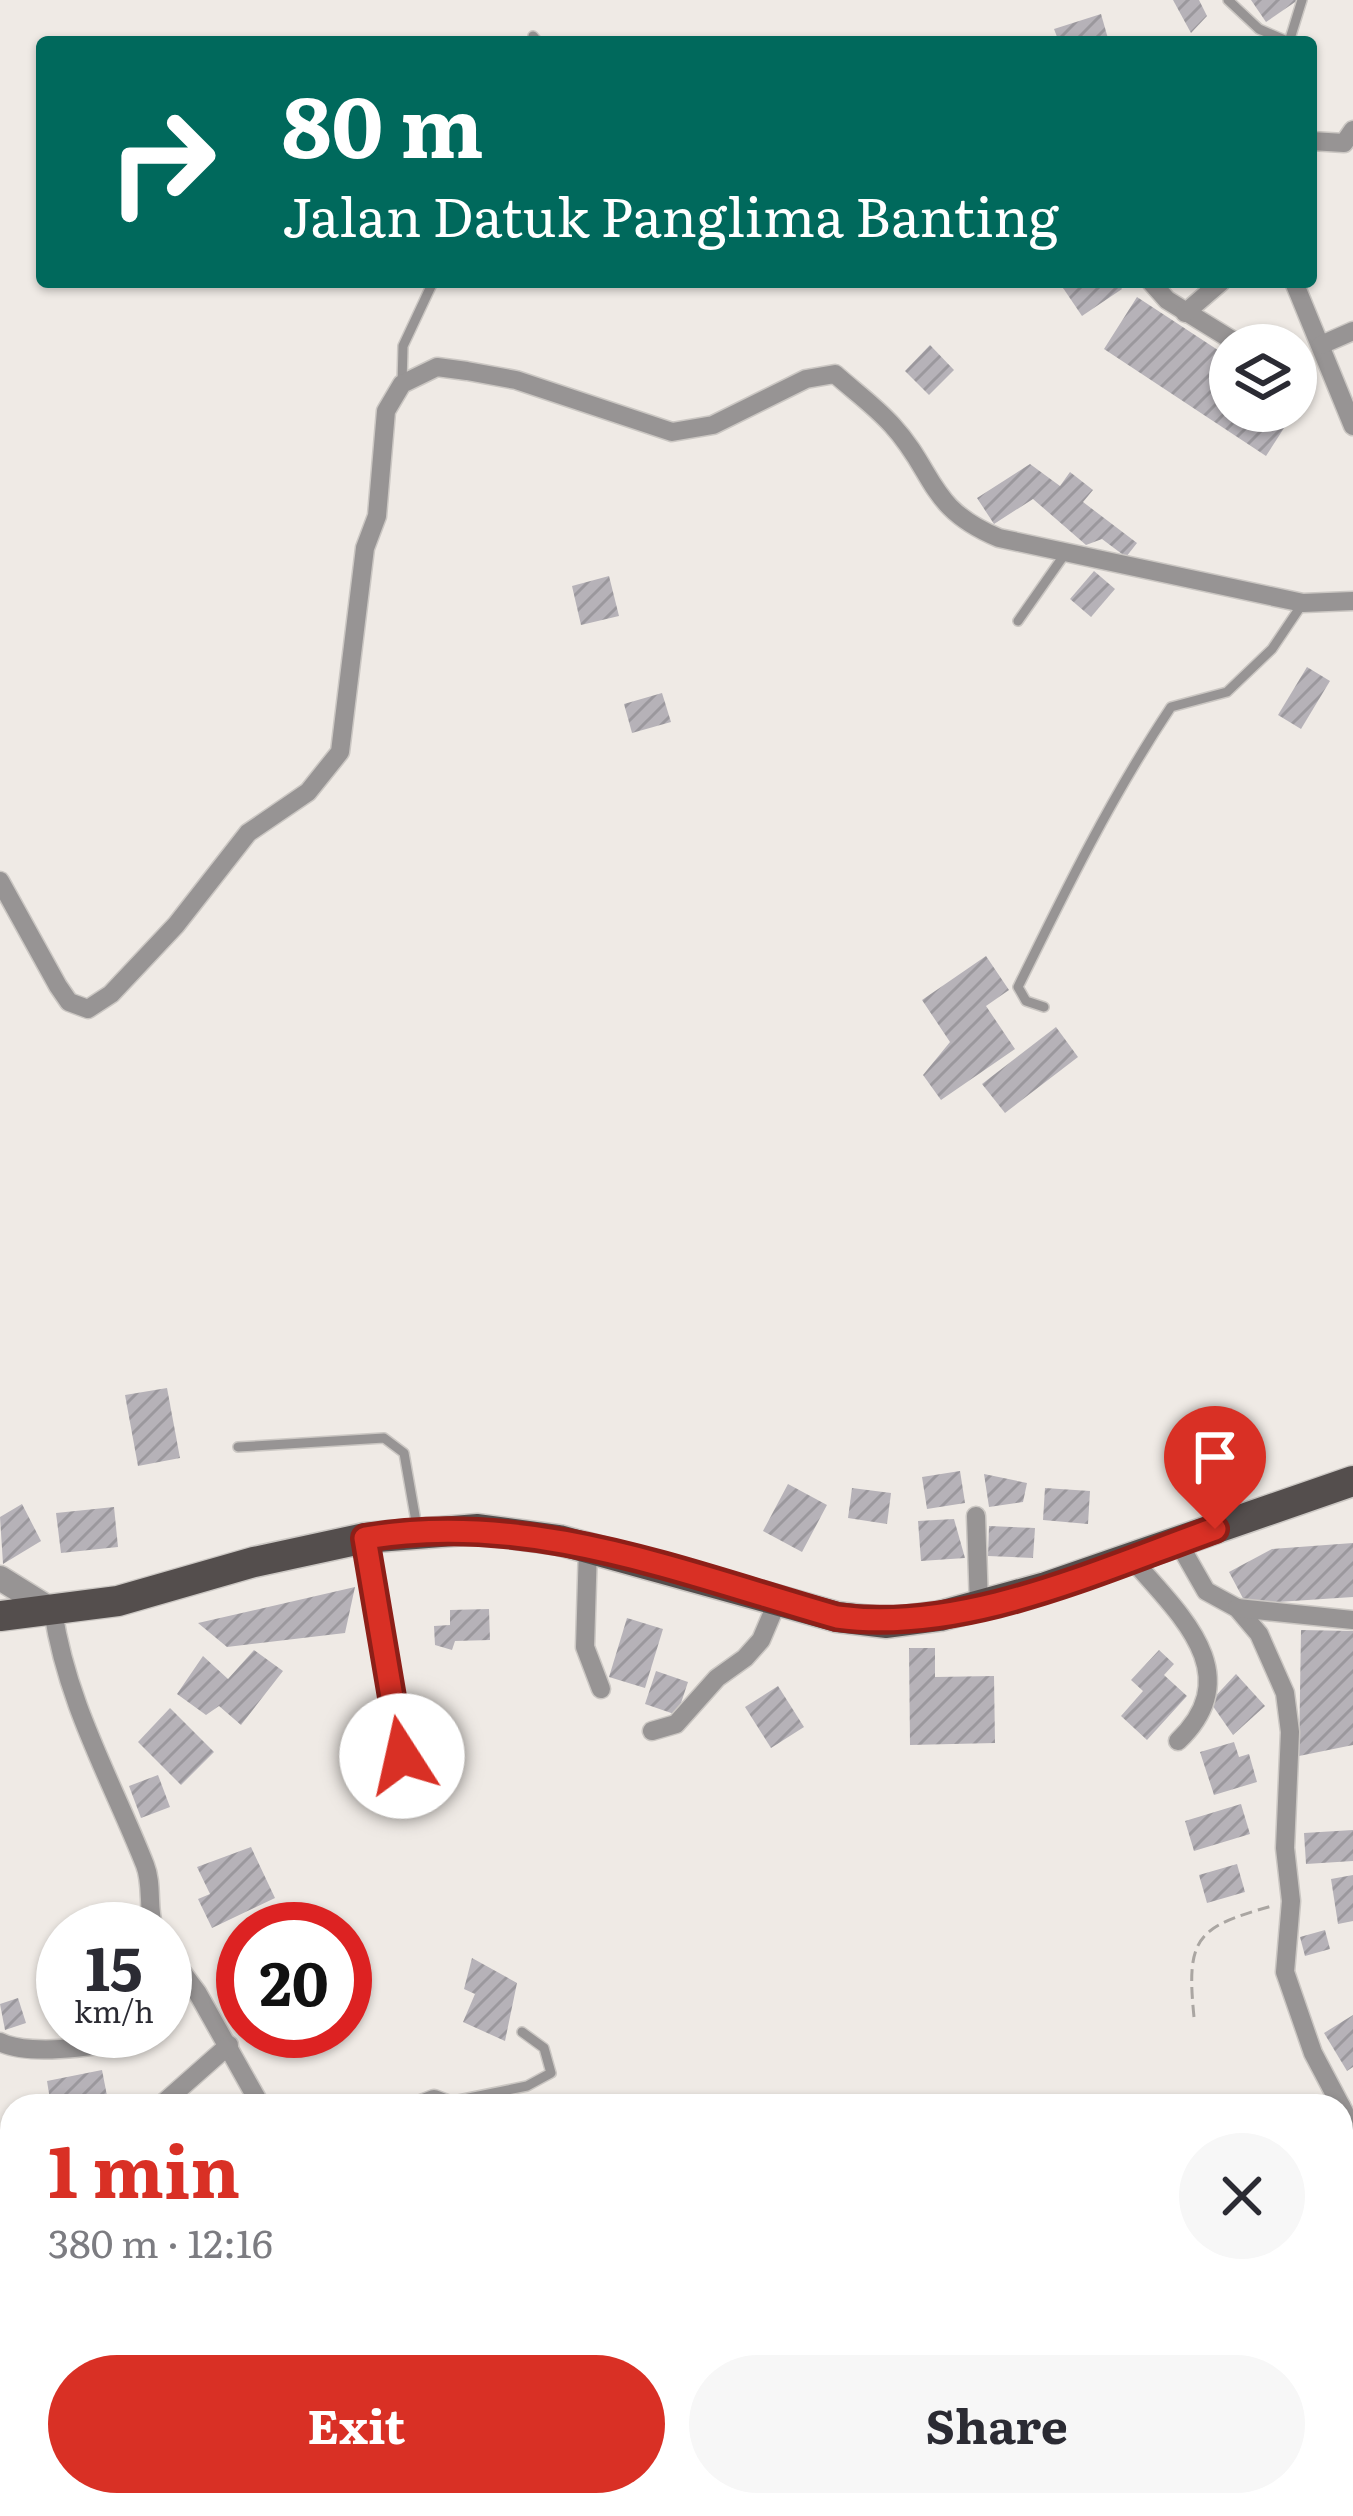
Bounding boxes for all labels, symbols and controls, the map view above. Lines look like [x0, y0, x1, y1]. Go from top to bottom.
text: 80 m [282, 59, 484, 184]
icon: right [84, 84, 240, 240]
text: Jalan Datuk Panglima Banting [282, 173, 1059, 254]
map controls [1209, 324, 1317, 432]
button: layers [1209, 324, 1317, 432]
pin [1164, 1406, 1266, 1529]
icon: arrive [1182, 1424, 1248, 1490]
position arrow [339, 1693, 465, 1819]
speed limit sign: 20 [216, 1902, 372, 2058]
text: 15 [85, 1920, 143, 2009]
text: km/h [74, 1988, 154, 2032]
text: 1 min [48, 2113, 240, 2220]
button: close [1179, 2133, 1305, 2259]
text: 380 m · 12:16 [48, 2212, 273, 2270]
button: Exit [48, 2355, 665, 2493]
button: Share [689, 2355, 1305, 2493]

